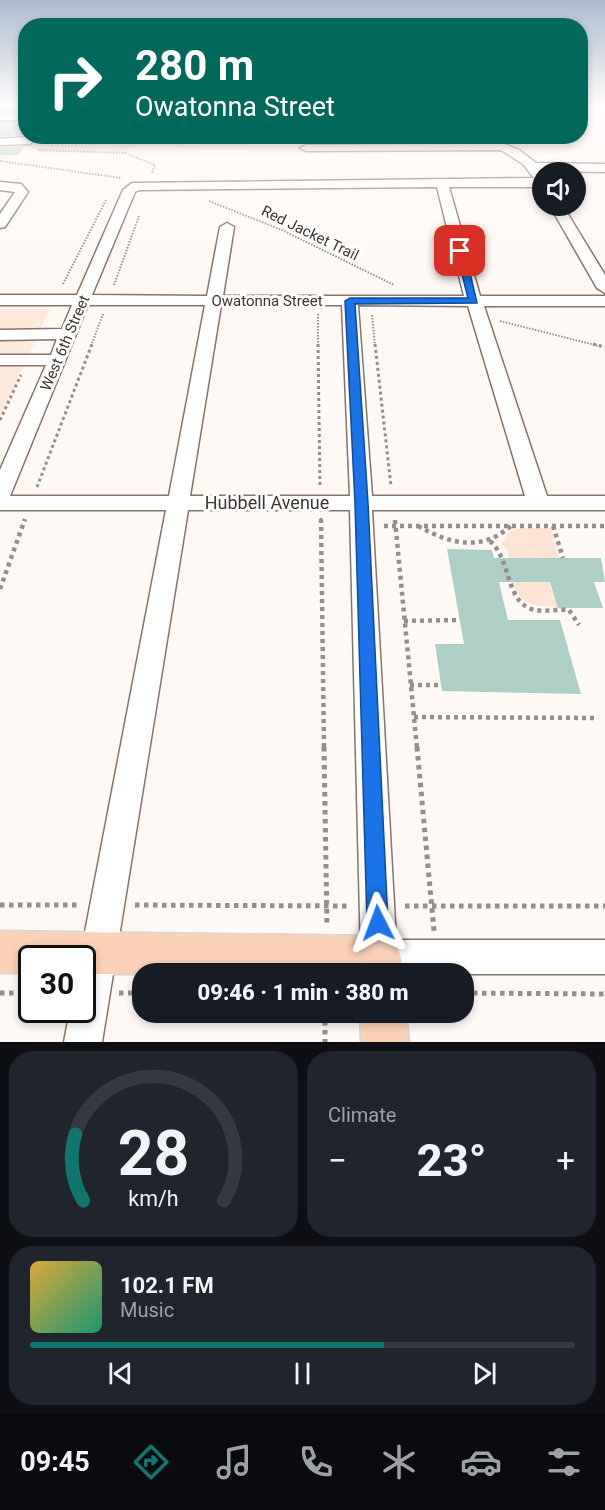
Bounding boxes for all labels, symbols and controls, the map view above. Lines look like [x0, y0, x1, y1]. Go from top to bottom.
text: 280 m [135, 41, 254, 90]
icon: right [36, 42, 114, 120]
text: Owatonna Street [135, 91, 335, 123]
map controls [532, 162, 586, 216]
button: sound [532, 162, 586, 216]
street label: Red Jacket Trail [258, 202, 362, 264]
pin [434, 225, 485, 276]
icon: arrive [443, 234, 476, 267]
street label: West 6th Street [37, 292, 93, 394]
street label: Owatonna Street [211, 292, 323, 310]
street label: Hubbell Avenue [205, 492, 329, 513]
position arrow [346, 891, 410, 955]
speed limit sign: 30 [18, 945, 96, 1023]
text: 09:46 · 1 min · 380 m [198, 980, 408, 1005]
text: Climate [328, 1103, 396, 1127]
text: 28 [118, 1117, 189, 1190]
text: 23° [417, 1134, 486, 1187]
text: − [328, 1141, 347, 1180]
text: + [556, 1141, 575, 1180]
text: km/h [128, 1186, 179, 1211]
text: 102.1 FM [120, 1273, 214, 1298]
text: Music [120, 1298, 174, 1322]
icon: previous [104, 1357, 137, 1390]
icon: pause [286, 1357, 319, 1390]
icon: next [468, 1357, 501, 1390]
icon: directions [130, 1441, 172, 1483]
icon: music [213, 1441, 255, 1483]
icon: phone [295, 1441, 337, 1483]
icon: climate [378, 1441, 420, 1483]
icon: car [460, 1441, 502, 1483]
icon: filters [543, 1441, 585, 1483]
text: 09:45 [20, 1446, 90, 1478]

